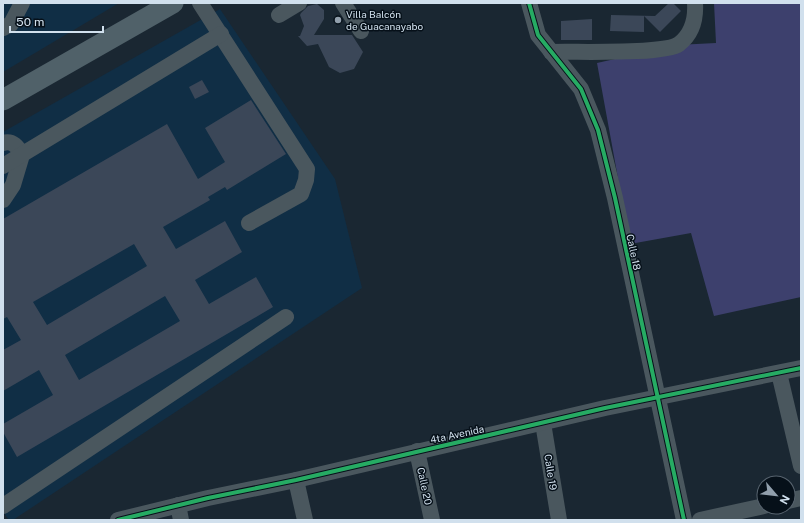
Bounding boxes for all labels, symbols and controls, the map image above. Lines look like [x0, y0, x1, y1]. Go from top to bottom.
scale bar [10, 8, 103, 34]
place label: Villa Balcón de Guacanayabo [346, 8, 423, 32]
text: 50 m [16, 15, 44, 29]
marker: Villa Balcón de Guacanayabo [333, 15, 343, 25]
street label: Calle 18 [624, 233, 644, 271]
street label: 4ta Avenida [429, 422, 485, 446]
street label: Calle 19 [542, 453, 560, 491]
street label: Calle 20 [415, 466, 435, 506]
north arrow [756, 475, 796, 515]
text: N [778, 493, 792, 506]

